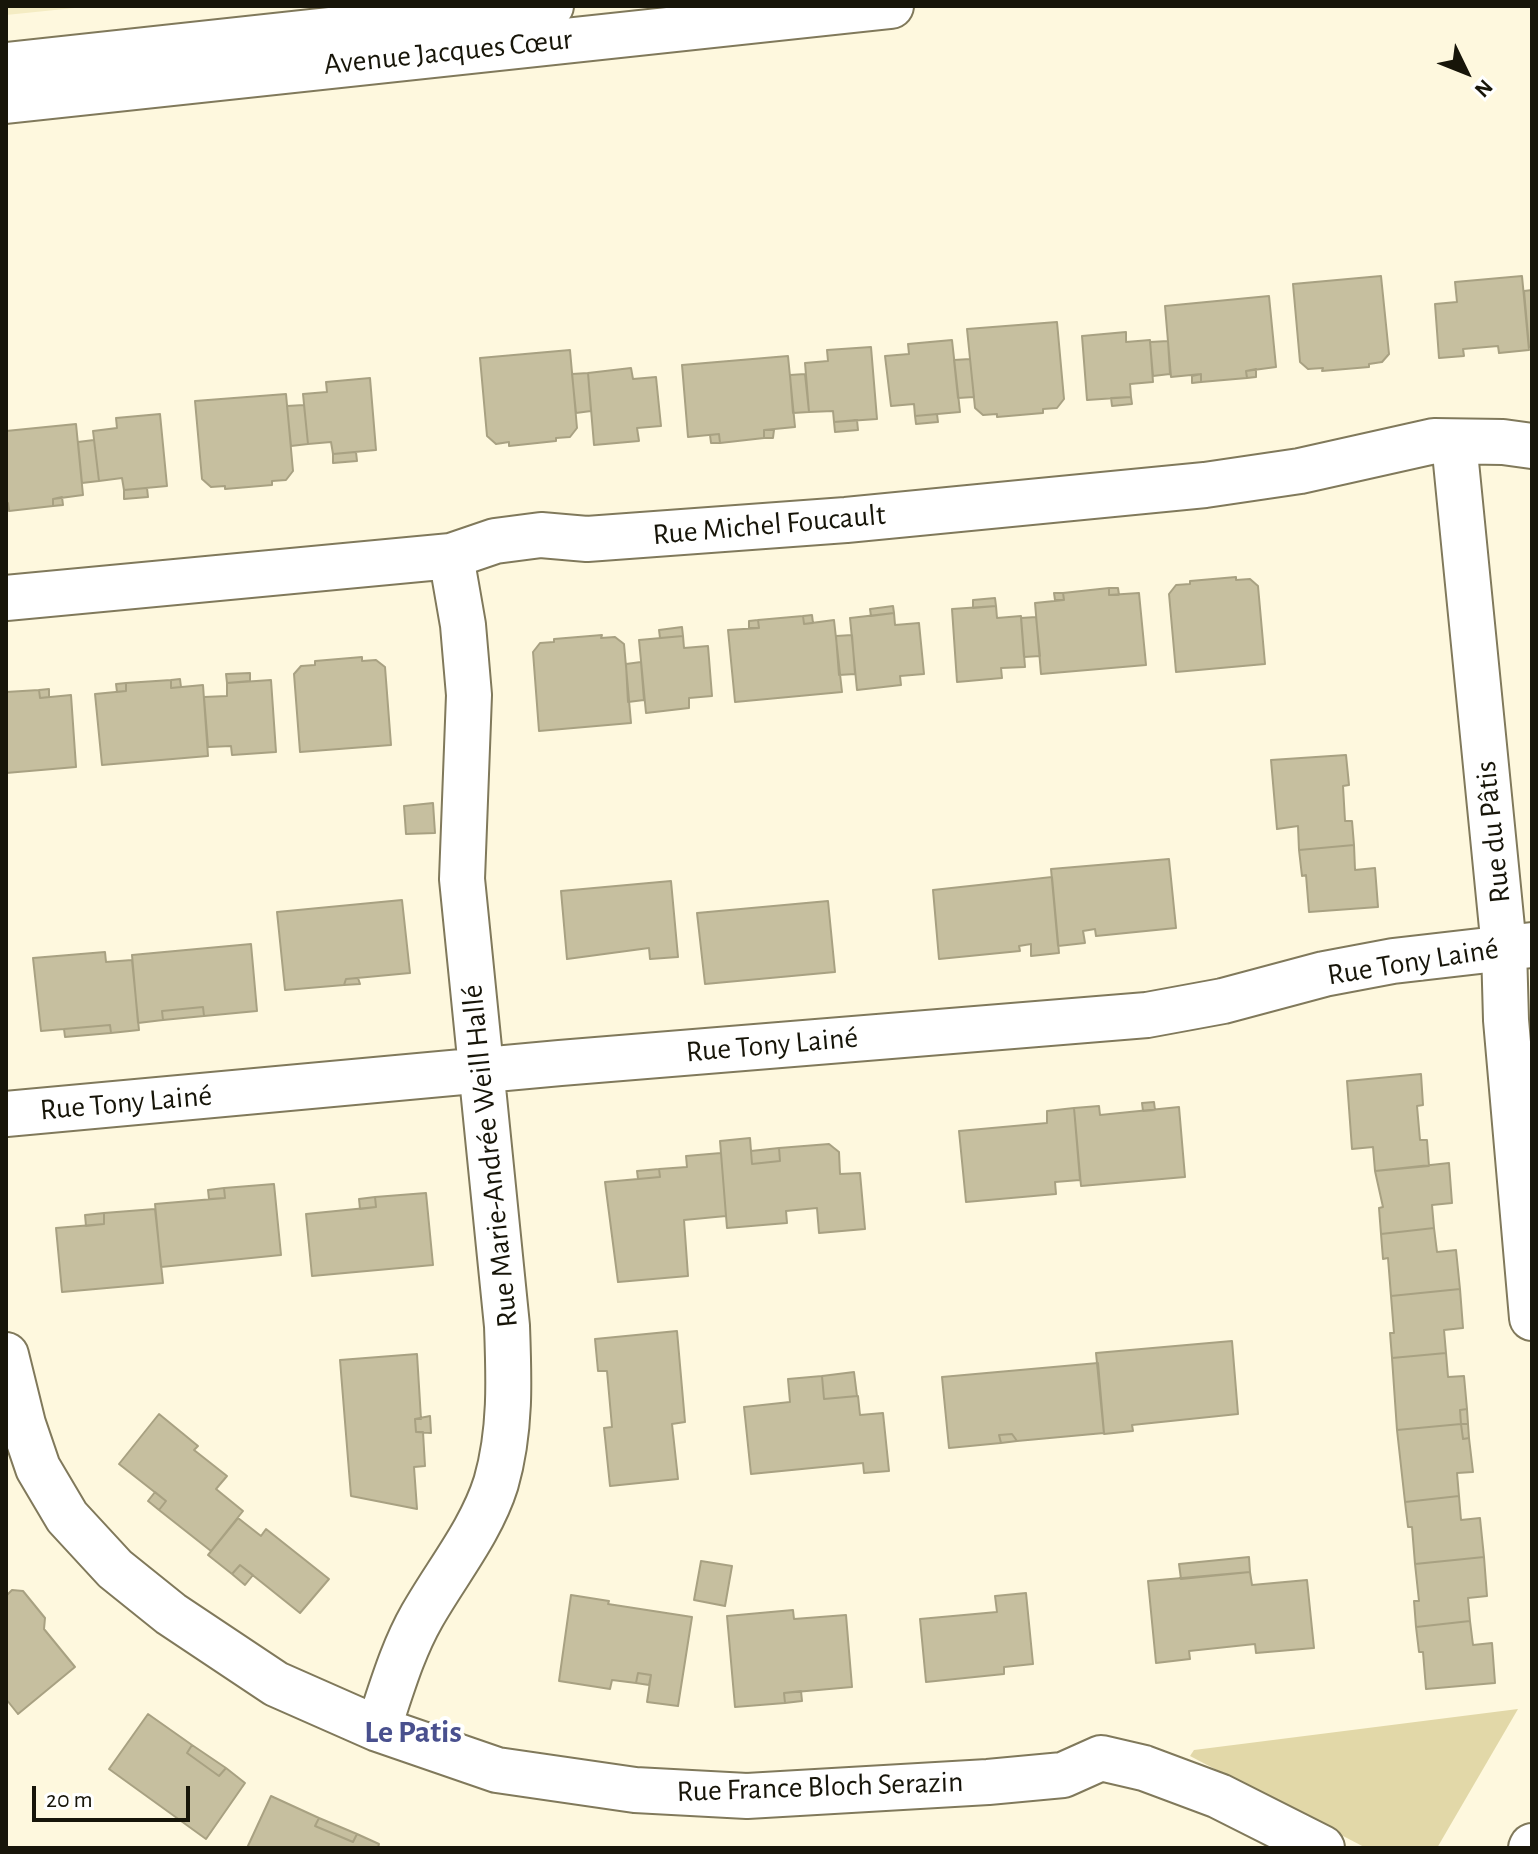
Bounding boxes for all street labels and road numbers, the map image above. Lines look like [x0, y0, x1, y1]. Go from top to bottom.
street label: Avenue Jacques Cœur [322, 21, 574, 83]
street label: Rue Michel Foucault [651, 497, 887, 553]
street label: Rue du Pâtis [1468, 759, 1518, 905]
street label: Rue Tony Lainé [1325, 931, 1501, 993]
street label: Rue Marie-Andrée Weill Hallé [454, 983, 526, 1329]
street label: Rue Tony Lainé [684, 1020, 860, 1070]
street label: Rue Tony Lainé [38, 1078, 214, 1128]
street label: Rue France Bloch Serazin [676, 1764, 964, 1810]

